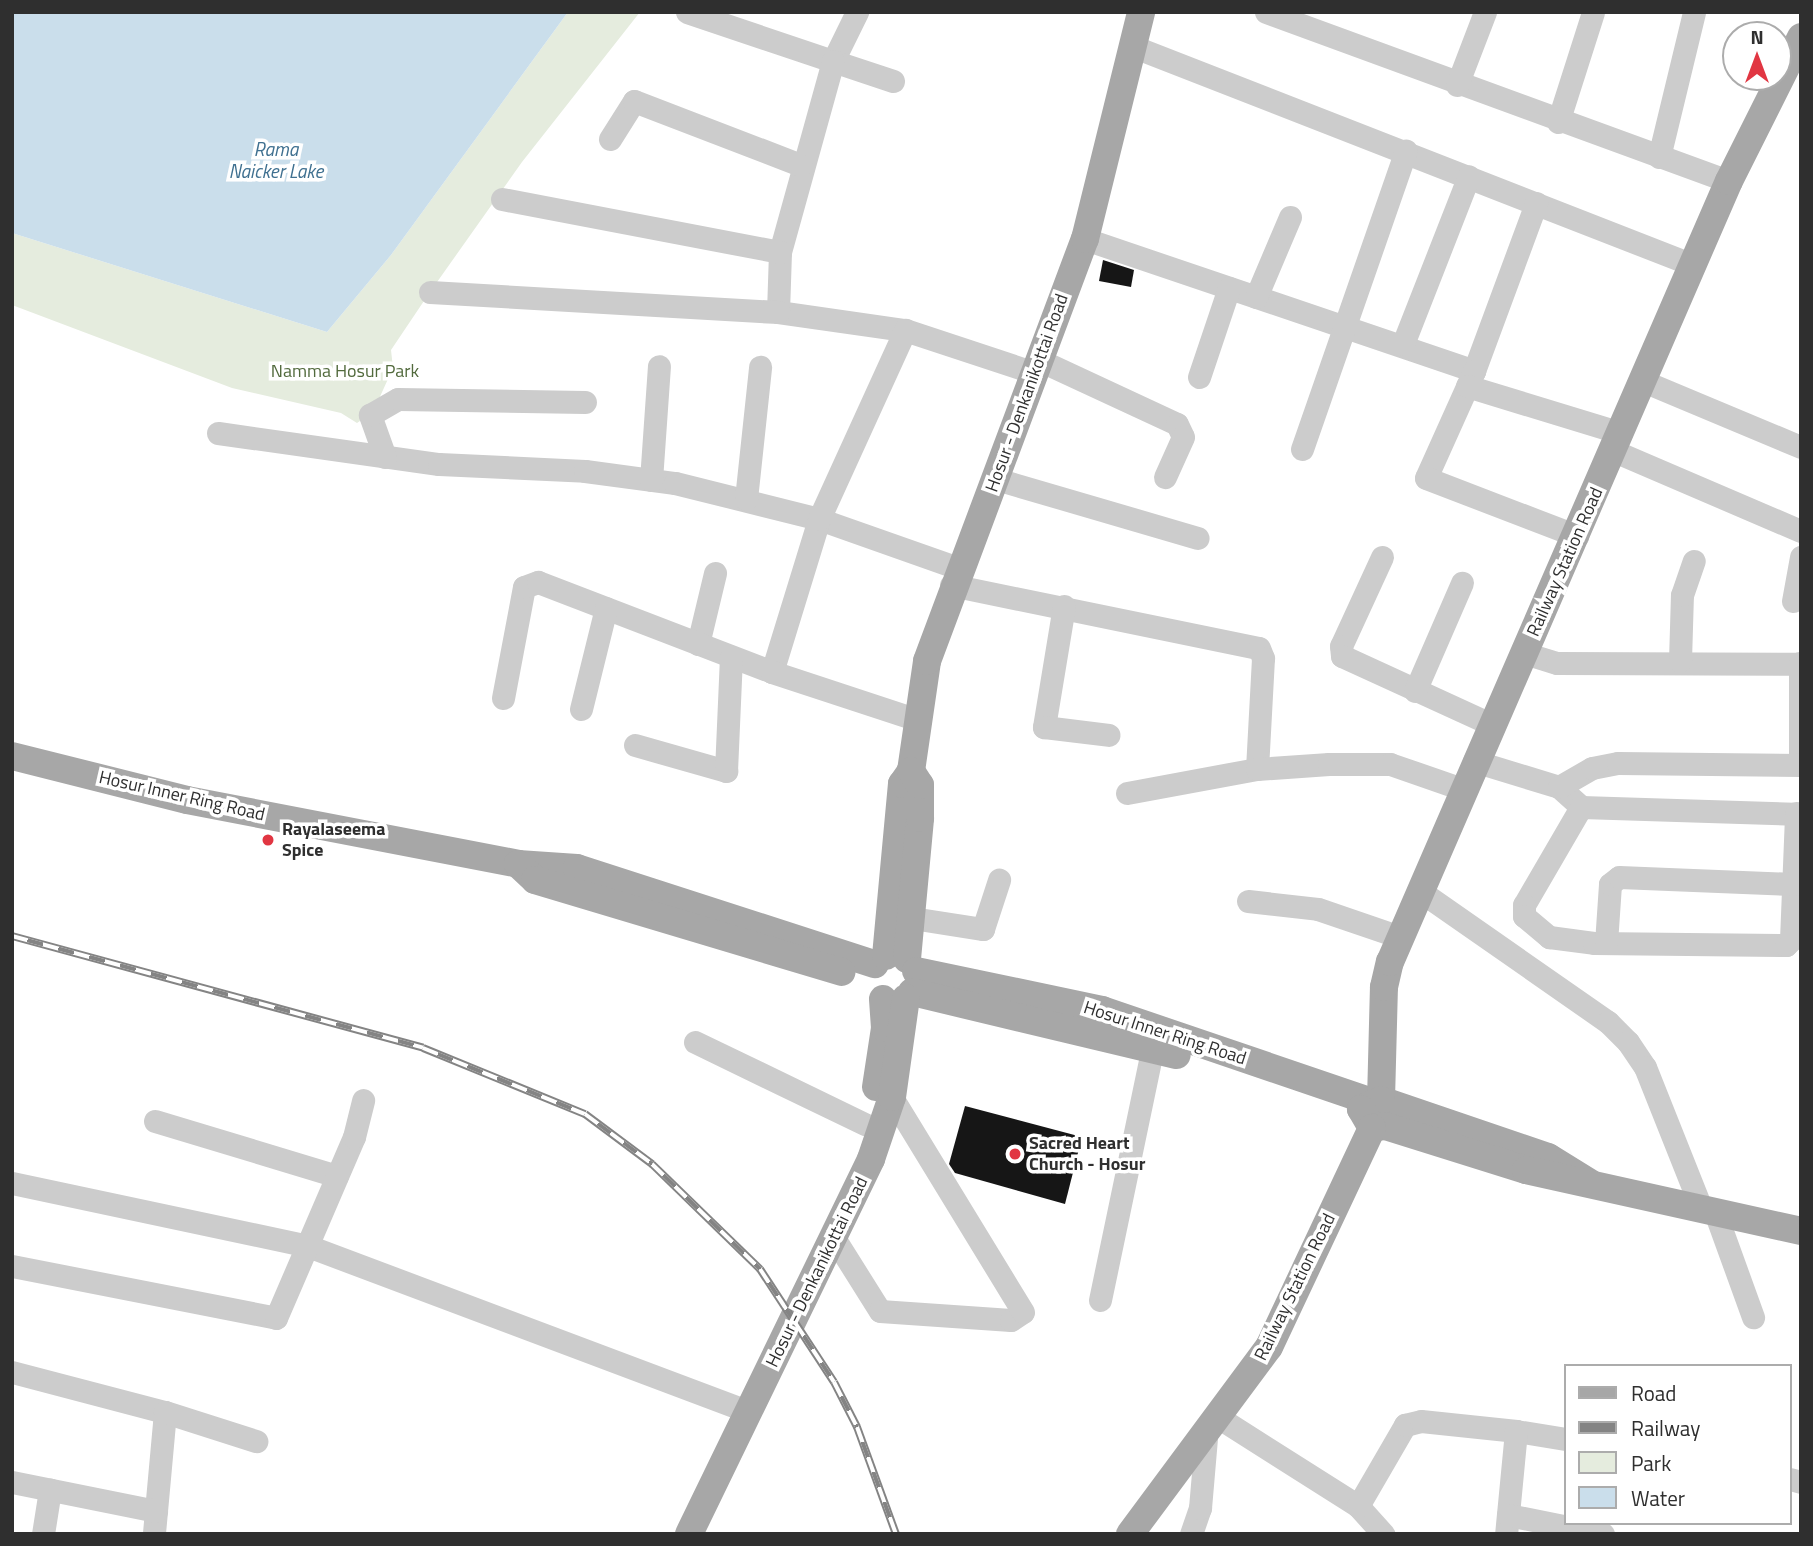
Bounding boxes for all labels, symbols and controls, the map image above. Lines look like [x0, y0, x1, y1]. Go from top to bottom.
north arrow [1722, 21, 1792, 91]
text: N [1750, 22, 1764, 51]
water label: Rama Naicker Lake [229, 138, 323, 182]
street label: Hosur - Denkanikottai Road [981, 291, 1073, 495]
park label: Namma Hosur Park [271, 360, 419, 382]
street label: Railway Station Road [1522, 484, 1608, 640]
street label: Hosur Inner Ring Road [97, 766, 267, 826]
place label: Rayalaseema Spice [282, 819, 385, 862]
marker: Rayalaseema Spice [260, 832, 276, 848]
street label: Hosur Inner Ring Road [1081, 997, 1249, 1069]
place label: Sacred Heart Church - Hosur [1029, 1133, 1145, 1176]
marker: Sacred Heart Church - Hosur [1007, 1146, 1023, 1162]
street label: Hosur - Denkanikottai Road [761, 1173, 873, 1371]
street label: Railway Station Road [1250, 1210, 1340, 1364]
legend [1564, 1364, 1792, 1525]
text: Road [1631, 1377, 1676, 1409]
text: Railway [1631, 1412, 1700, 1444]
text: Park [1631, 1447, 1671, 1479]
text: Water [1631, 1482, 1685, 1514]

